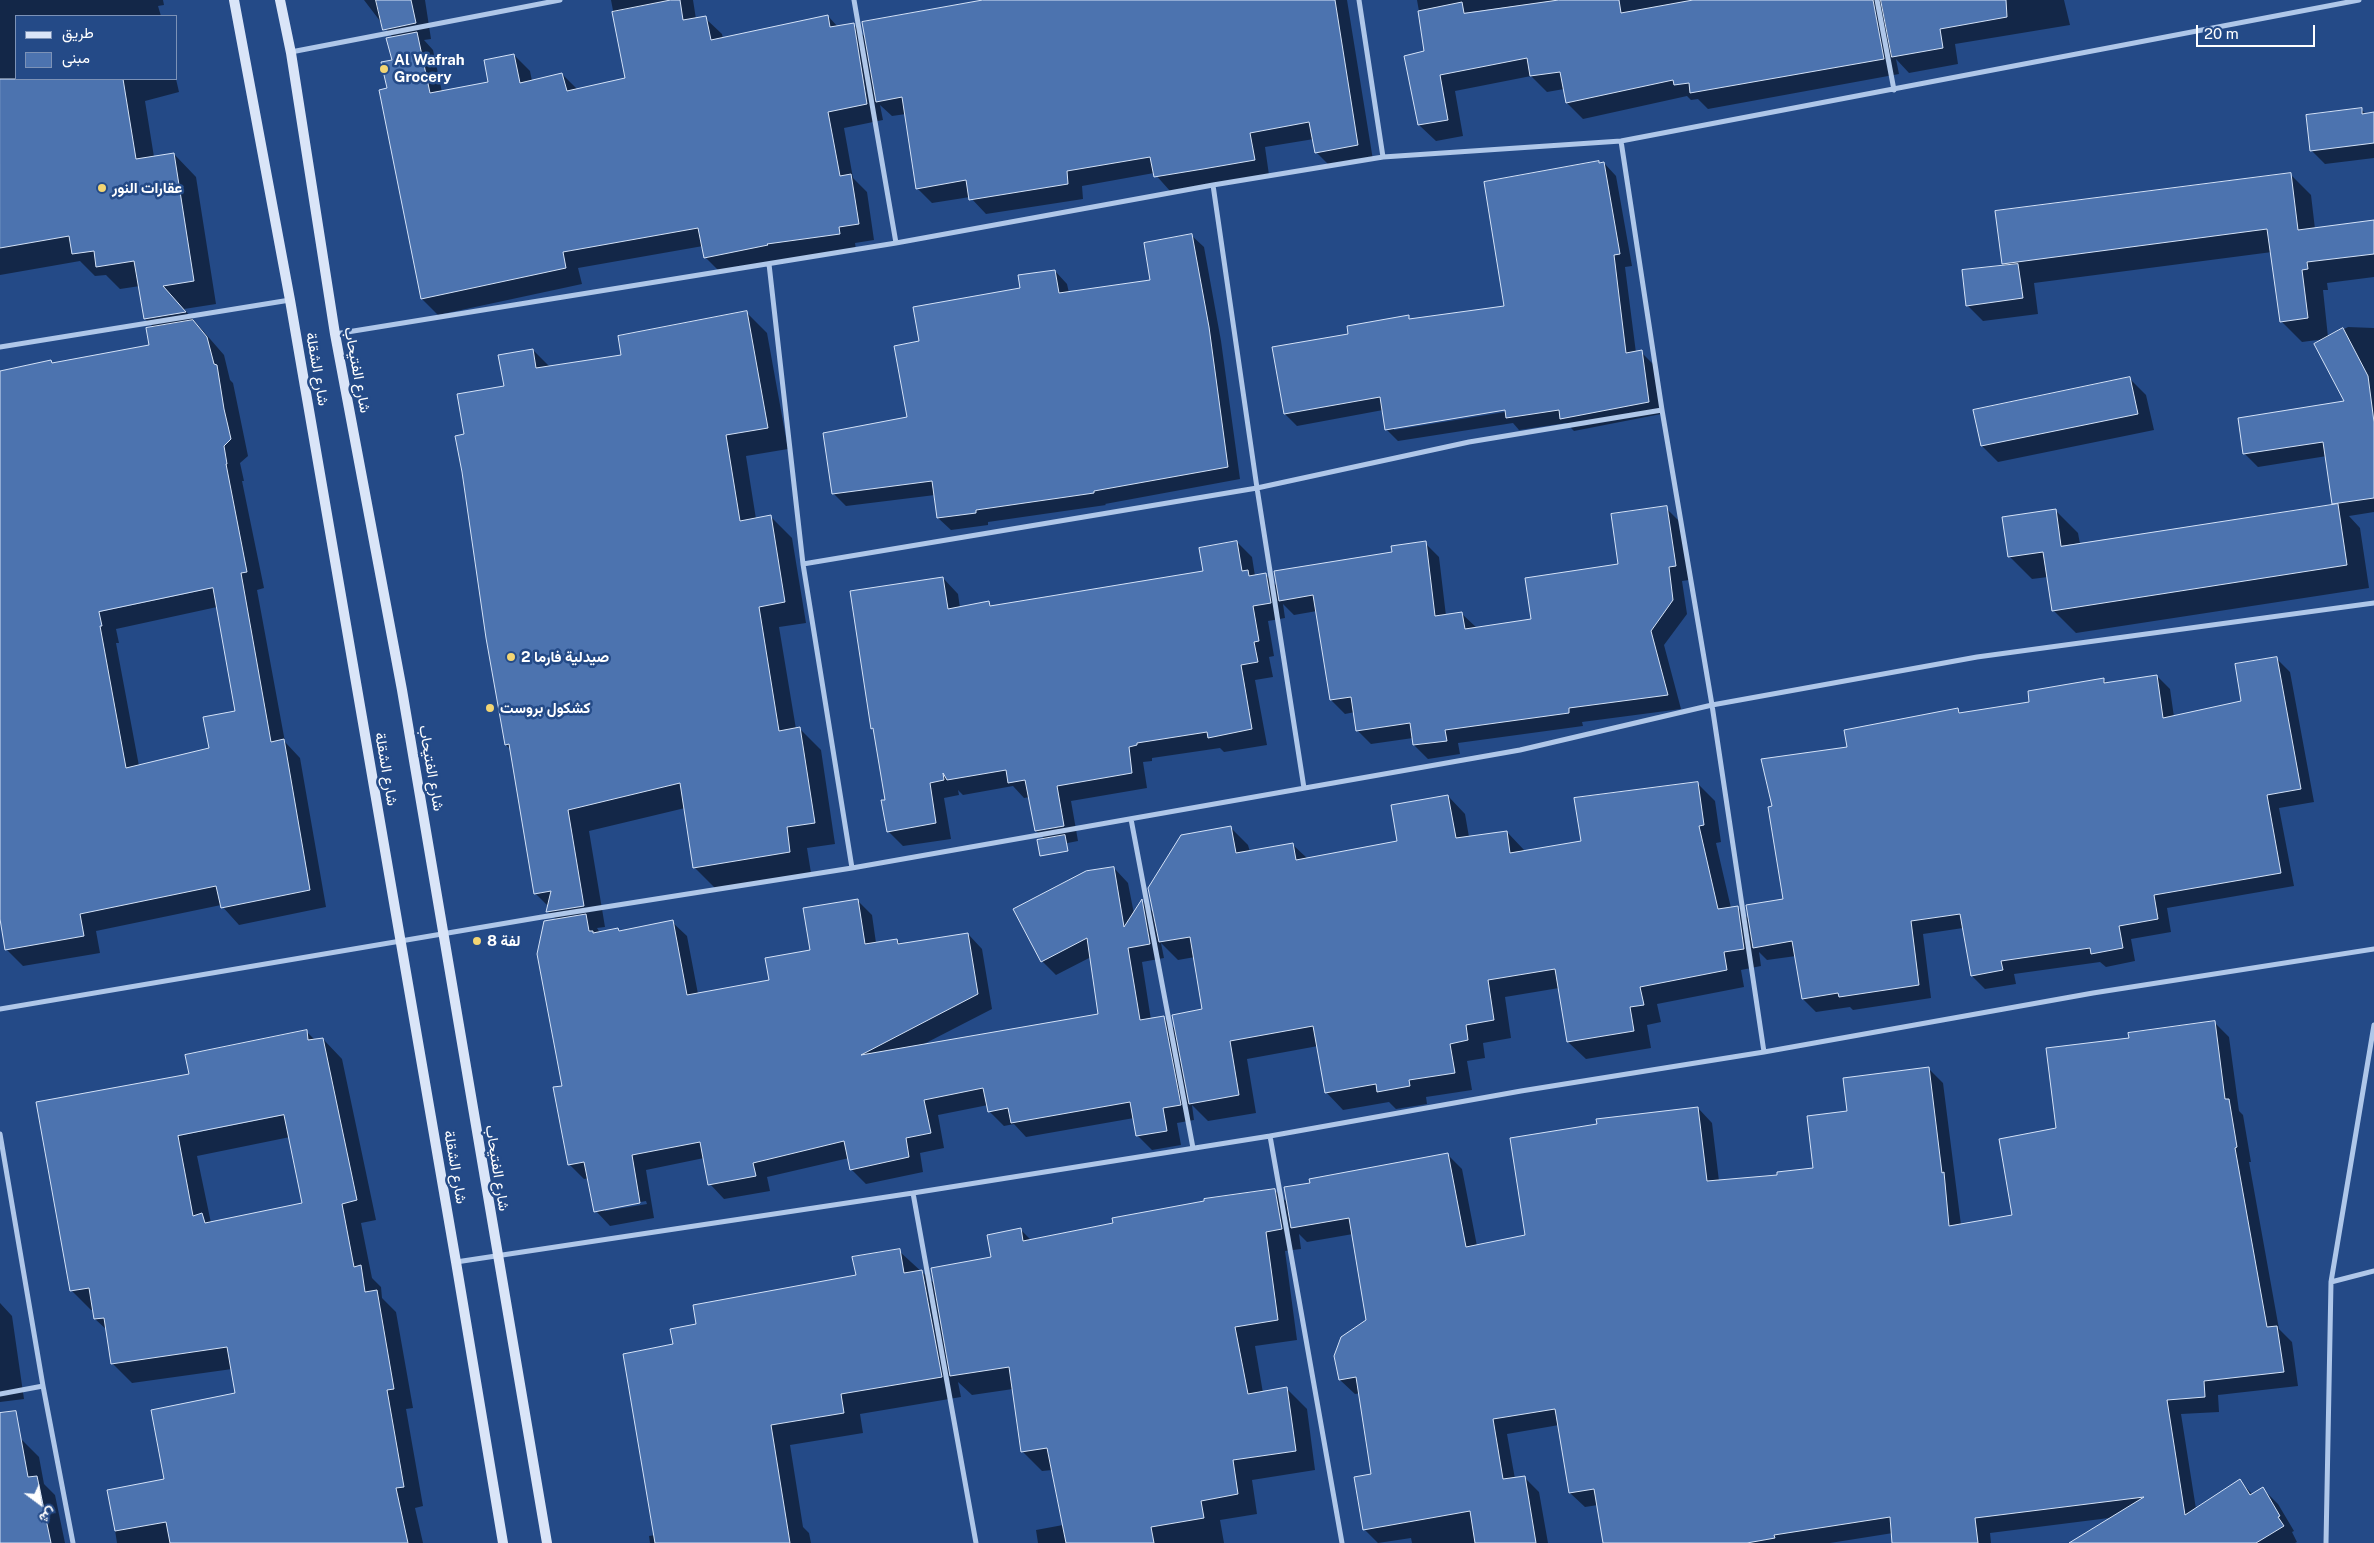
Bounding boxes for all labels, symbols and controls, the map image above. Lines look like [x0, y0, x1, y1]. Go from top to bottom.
legend [15, 15, 178, 80]
scale bar [2199, 15, 2318, 47]
text: طريق [62, 24, 94, 41]
text: 20 m [2204, 25, 2239, 42]
text: مبنى [62, 49, 90, 66]
place label: Al Wafrah Grocery [394, 51, 465, 86]
marker: Al Wafrah Grocery [378, 63, 390, 75]
place label: عقارات النور [112, 179, 182, 197]
marker: عقارات النور [96, 182, 108, 194]
street label: شارع الفتيحاب [340, 326, 374, 414]
street label: شارع الشقلة [302, 331, 332, 407]
place label: صيدلية فارما 2 [521, 648, 609, 666]
marker: صيدلية فارما 2 [505, 651, 517, 663]
place label: كشكول بروست [500, 699, 591, 717]
marker: كشكول بروست [484, 702, 496, 714]
street label: شارع الفتيحاب [415, 724, 447, 812]
street label: شارع الشقلة [371, 731, 401, 807]
place label: لفة 8 [487, 932, 520, 950]
marker: لفة 8 [471, 935, 483, 947]
street label: شارع الفتيحاب [481, 1124, 513, 1212]
street label: شارع الشقلة [440, 1129, 470, 1205]
north arrow [15, 1478, 65, 1528]
text: ش [36, 1505, 59, 1527]

